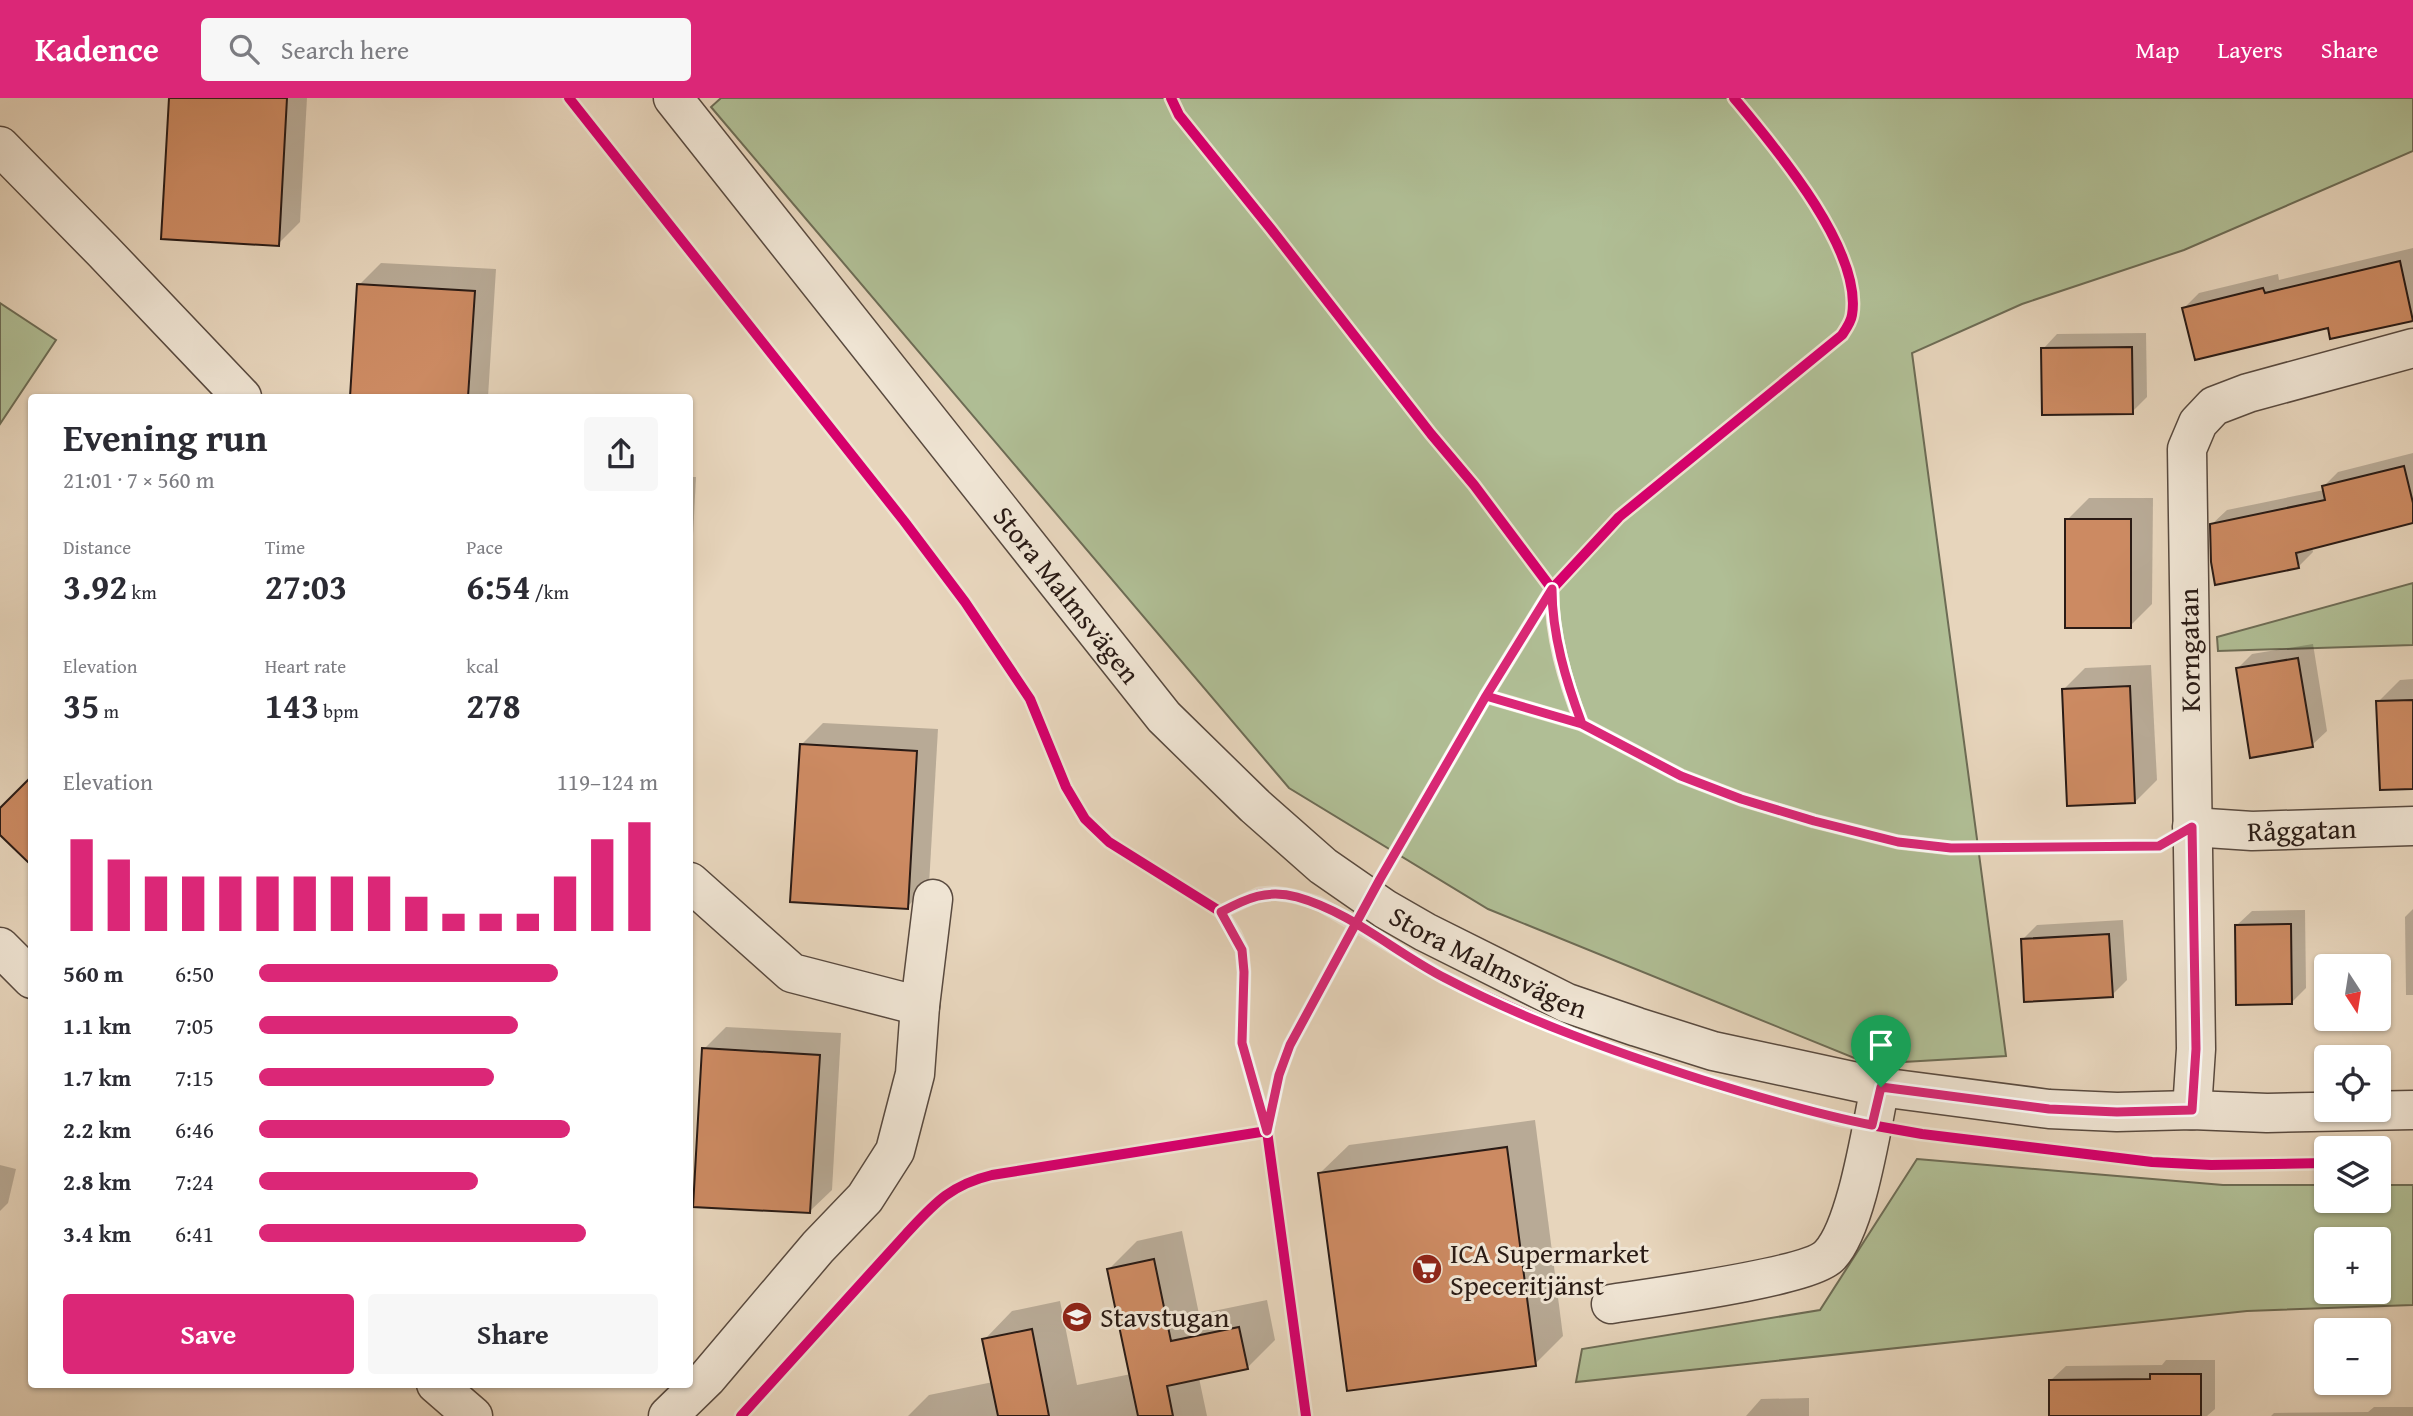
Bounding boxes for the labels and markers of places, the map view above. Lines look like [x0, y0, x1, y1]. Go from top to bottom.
pin [1851, 1015, 1911, 1087]
place label: ICA Supermarket Speceritjänst [1450, 1232, 1649, 1305]
supermarket icon: ICA Supermarket Speceritjänst [1410, 1252, 1444, 1286]
place label: Stavstugan [1100, 1296, 1230, 1337]
school or university icon: Stavstugan [1060, 1300, 1094, 1334]

